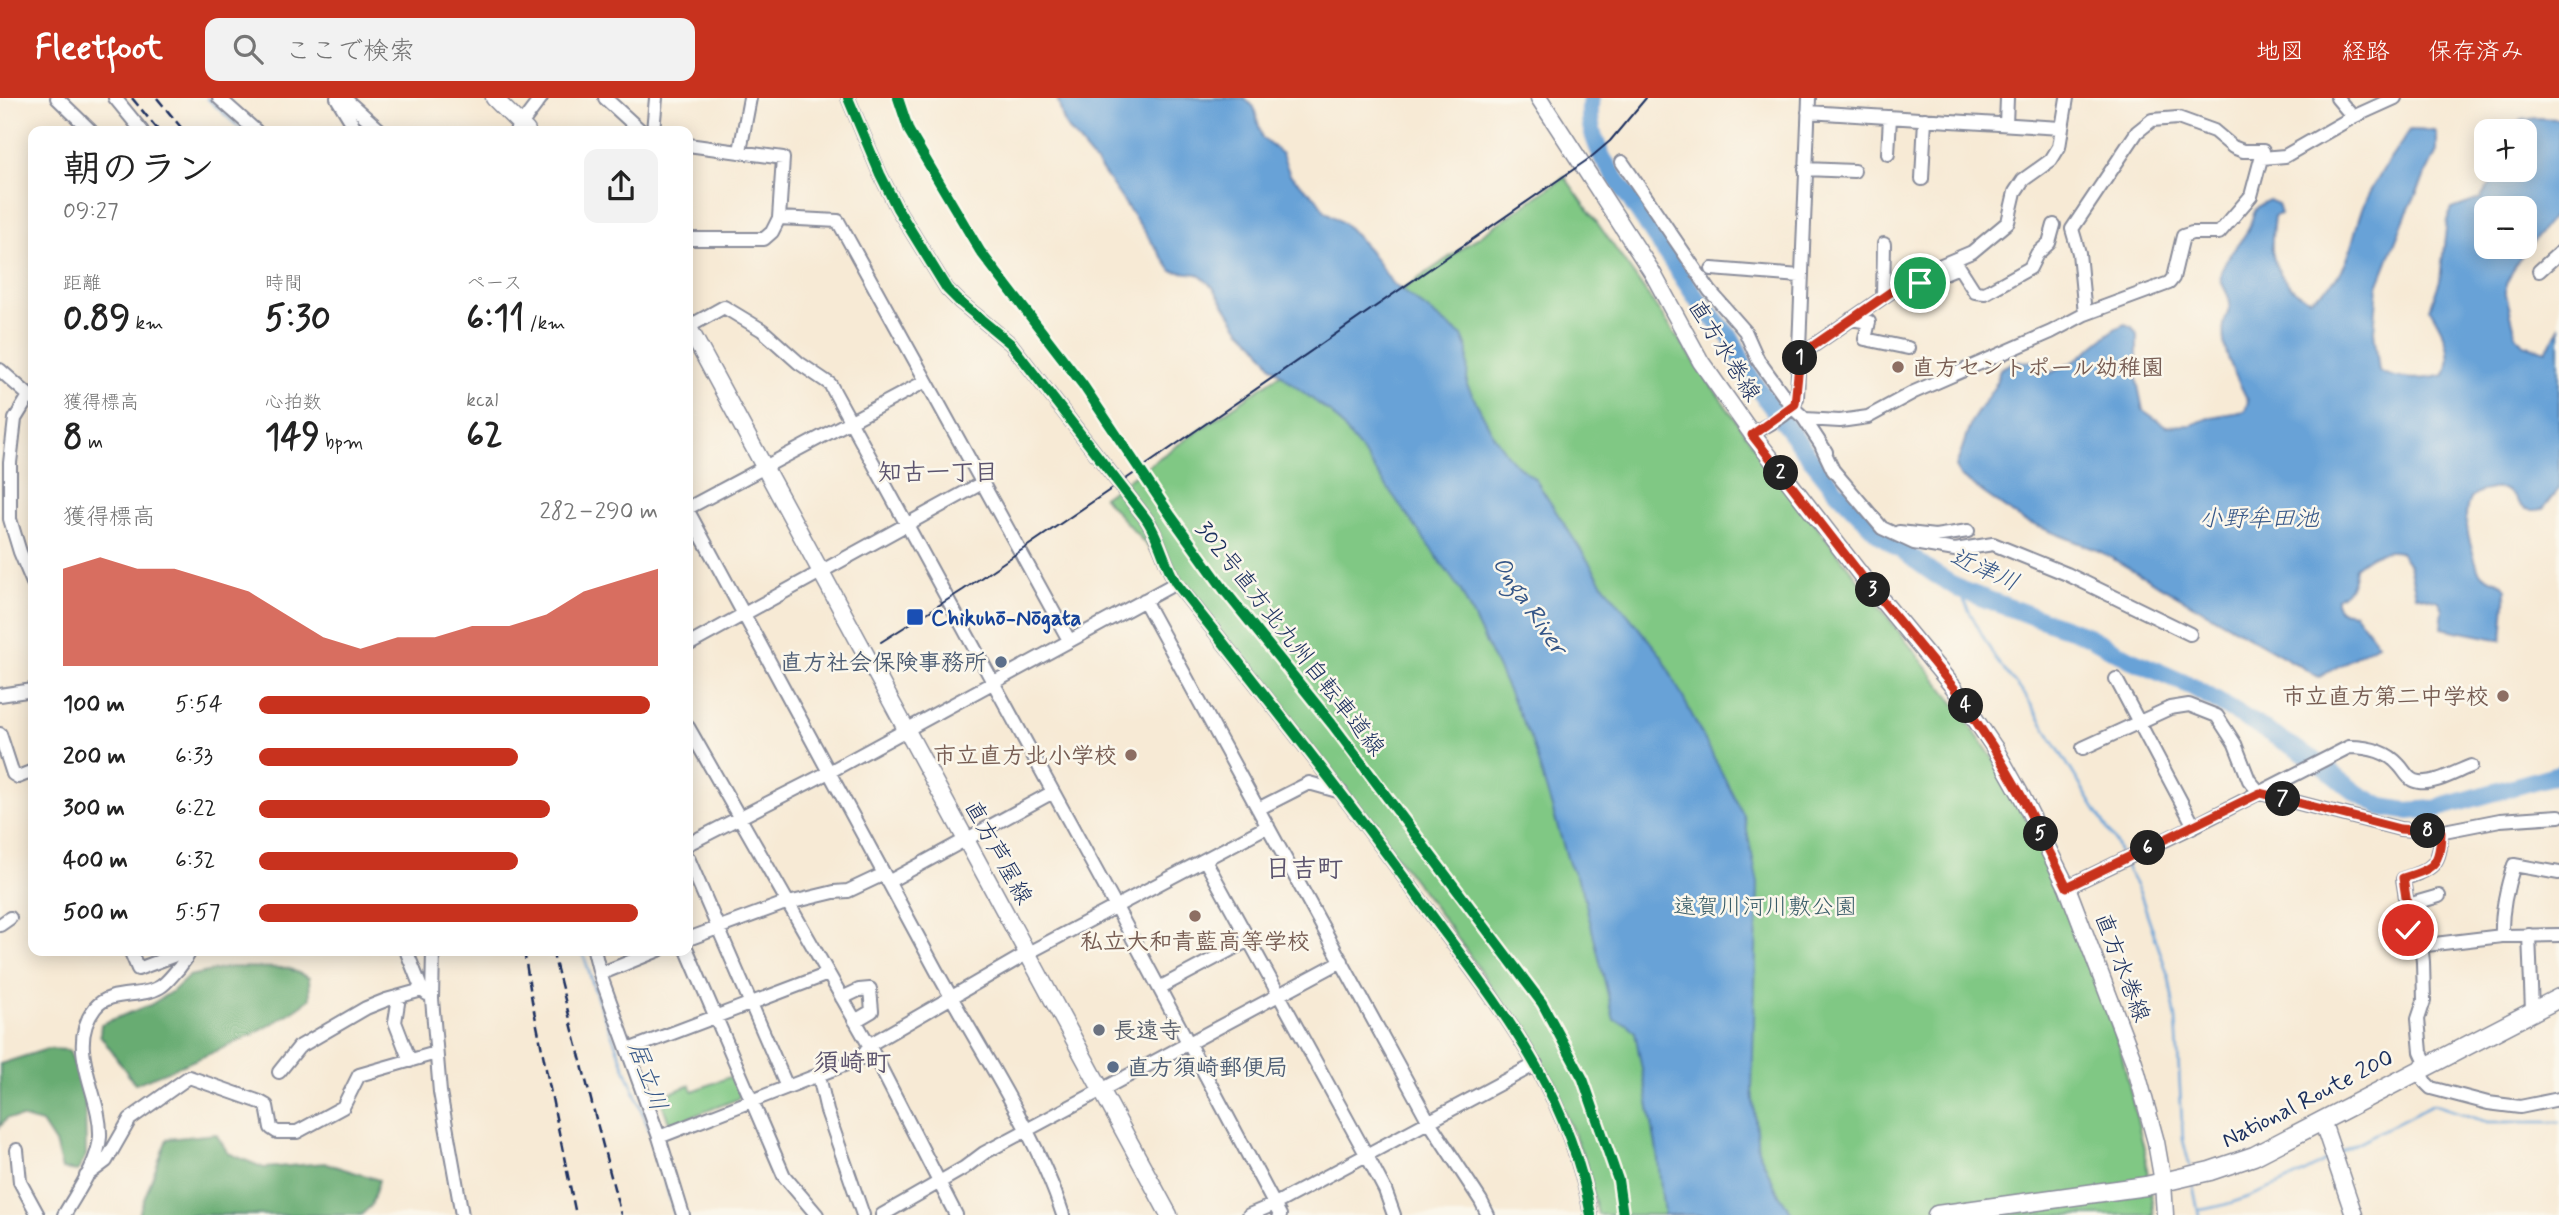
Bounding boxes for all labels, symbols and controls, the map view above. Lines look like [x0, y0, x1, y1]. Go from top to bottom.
search box [205, 18, 695, 81]
text: Fleetfoot [35, 27, 163, 71]
icon: search [229, 30, 267, 68]
text: ここで検索 [285, 35, 415, 69]
text: 地図 [2256, 37, 2304, 68]
text: 経路 [2342, 37, 2390, 68]
text: 保存済み [2428, 37, 2524, 68]
map controls [2474, 119, 2537, 259]
button: + [2474, 119, 2537, 182]
text: 朝のラン [63, 146, 215, 195]
button: share [584, 149, 658, 223]
button: − [2474, 196, 2537, 259]
text: 09:27 [63, 197, 119, 227]
pin [1890, 253, 1950, 313]
icon: arrive [1901, 264, 1939, 302]
text: 距離 [63, 271, 101, 296]
text: 時間 [265, 271, 303, 296]
text: ペース [466, 271, 522, 296]
street label: 直方水巻線 [1680, 294, 1766, 408]
text: 0.89 [63, 296, 130, 342]
text: 5:30 [265, 296, 331, 342]
text: 6:11 [466, 296, 524, 342]
text: km [130, 311, 163, 336]
text: /km [524, 311, 565, 336]
pin: 1 [1783, 341, 1818, 376]
text: 1 [1795, 345, 1804, 370]
place label: 直方セントポール幼稚園 [1912, 354, 2164, 384]
marker: 直方セントポール幼稚園 [1890, 359, 1906, 375]
text: kcal [466, 388, 498, 413]
text: 獲得標高 [63, 390, 139, 415]
text: 心拍数 [265, 390, 322, 415]
text: 62 [466, 413, 503, 459]
text: 8 [63, 415, 83, 461]
text: 149 [265, 415, 320, 461]
text: m [83, 430, 103, 455]
text: bpm [320, 430, 363, 455]
pin: 2 [1764, 456, 1798, 490]
district label: 知古一丁目 [878, 458, 998, 489]
text: 2 [1776, 460, 1785, 485]
text: 282–290 m [539, 497, 658, 527]
text: 獲得標高 [63, 503, 155, 533]
water label: 小野牟田池 [2199, 504, 2320, 535]
street label: 302号直方北九州自転車道線 [1188, 516, 1391, 763]
water label: 近津川 [1945, 542, 2024, 599]
water label: Onga River [1482, 551, 1575, 665]
pin: 3 [1856, 573, 1890, 608]
text: 3 [1868, 577, 1877, 602]
place label: Chikuhō-Nōgata [931, 604, 1081, 634]
marker: Chikuhō-Nōgata [905, 607, 925, 627]
place label: 直方社会保険事務所 [780, 649, 987, 679]
marker: 直方社会保険事務所 [993, 654, 1009, 670]
place label: 市立直方第二中学校 [2282, 683, 2489, 713]
pin: 4 [1948, 688, 1983, 724]
marker: 市立直方第二中学校 [2495, 688, 2511, 704]
text: 100 m [63, 690, 125, 720]
text: 5:54 [175, 690, 223, 720]
text: 4 [1960, 693, 1971, 718]
text: 200 m [63, 742, 126, 772]
text: 6:33 [175, 742, 213, 772]
place label: 市立直方北小学校 [933, 742, 1117, 772]
marker: 市立直方北小学校 [1123, 747, 1139, 763]
pin: 7 [2266, 782, 2300, 816]
text: 7 [2277, 786, 2288, 811]
text: 300 m [63, 794, 125, 824]
text: 6:22 [175, 794, 216, 824]
street label: 直方芦屋線 [956, 795, 1038, 911]
pin: 8 [2410, 814, 2446, 848]
pin: 5 [2024, 816, 2058, 852]
text: 8 [2422, 818, 2433, 843]
text: 5 [2035, 821, 2046, 846]
pin: 6 [2130, 830, 2166, 866]
text: 6 [2143, 835, 2152, 860]
text: 400 m [63, 846, 128, 876]
text: 6:32 [175, 846, 215, 876]
district label: 日吉町 [1265, 853, 1343, 887]
park label: 遠賀川河川敷公園 [1673, 893, 1857, 923]
text: 500 m [63, 898, 128, 928]
text: 5:57 [175, 898, 220, 928]
pin [2378, 900, 2438, 960]
marker: 私立大和青藍高等学校 [1187, 908, 1203, 924]
street label: 直方水巻線 [2087, 909, 2156, 1027]
icon: check [2389, 911, 2427, 949]
place label: 私立大和青藍高等学校 [1080, 928, 1310, 958]
place label: 長遠寺 [1113, 1017, 1182, 1047]
marker: 長遠寺 [1091, 1022, 1107, 1038]
water label: 居立川 [620, 1037, 673, 1116]
street label: National Route 200 [2217, 1044, 2399, 1156]
district label: 須崎町 [813, 1047, 891, 1081]
place label: 直方須崎郵便局 [1127, 1054, 1288, 1084]
marker: 直方須崎郵便局 [1105, 1059, 1121, 1075]

